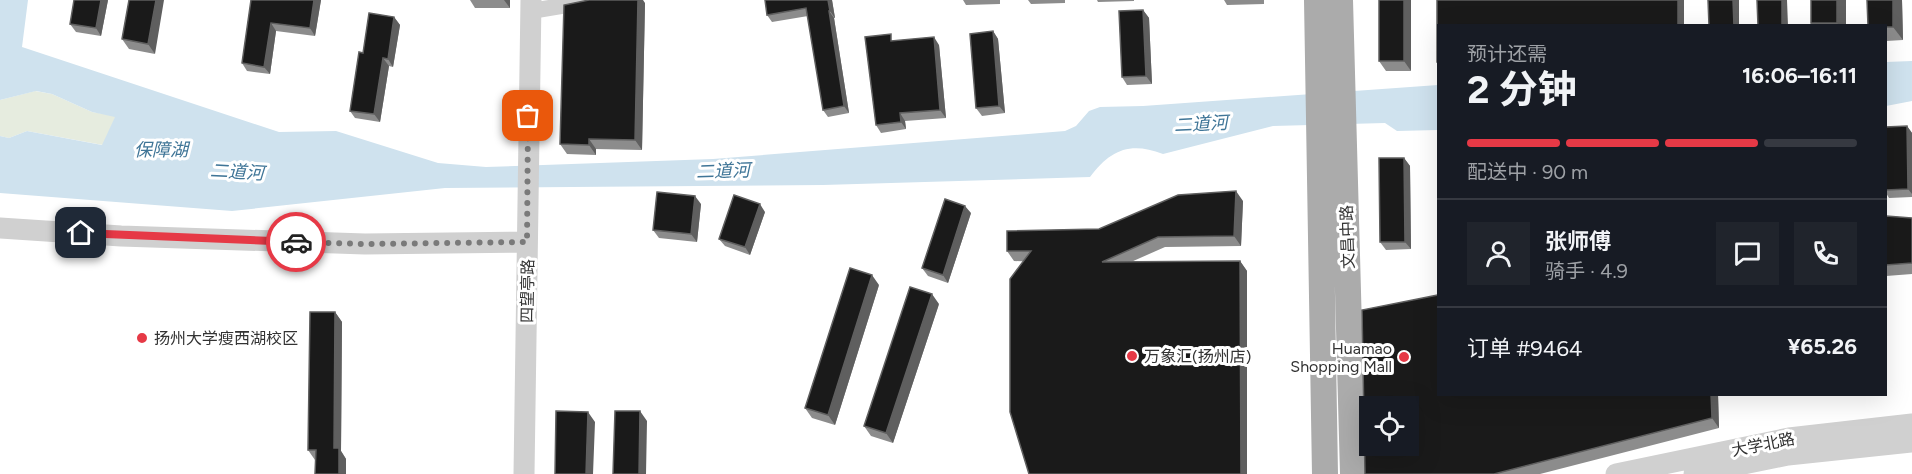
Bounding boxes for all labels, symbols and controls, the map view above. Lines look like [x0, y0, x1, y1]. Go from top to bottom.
text: 预计还需 [1467, 42, 1547, 66]
text: 16:06–16:11 [1742, 62, 1857, 89]
text: 2 分钟 [1467, 66, 1577, 113]
pin [502, 90, 553, 141]
icon: bag [511, 99, 544, 132]
water label: 二道河 [1173, 111, 1232, 136]
water label: 保障湖 [134, 139, 191, 161]
water label: 二道河 [696, 159, 753, 183]
water label: 二道河 [209, 160, 268, 185]
text: 配送中 · 90 m [1467, 160, 1588, 184]
street label: 文昌中路 [1337, 205, 1358, 269]
pin [55, 207, 106, 258]
courier [266, 212, 326, 272]
icon: home [64, 216, 97, 249]
button: person [1467, 222, 1530, 285]
button: chat [1716, 222, 1779, 285]
button: phone [1794, 222, 1857, 285]
icon: car [280, 226, 313, 259]
text: 张师傅 [1545, 228, 1611, 255]
street label: 四望亭路 [517, 259, 538, 323]
text: 骑手 · 4.9 [1545, 259, 1628, 283]
place label: 扬州大学瘦西湖校区 [154, 329, 298, 348]
marker: 扬州大学瘦西湖校区 [135, 331, 149, 345]
text: ¥65.26 [1787, 333, 1857, 360]
text: 订单 #9464 [1467, 335, 1583, 362]
place label: Huamao Shopping Mall [1290, 339, 1392, 376]
place label: 万象汇(扬州店) [1144, 347, 1251, 366]
marker: 万象汇(扬州店) [1125, 349, 1139, 363]
marker: Huamao Shopping Mall [1397, 350, 1411, 364]
map controls [1359, 396, 1419, 456]
button: locate [1359, 396, 1419, 456]
street label: 大学北路 [1730, 429, 1796, 460]

